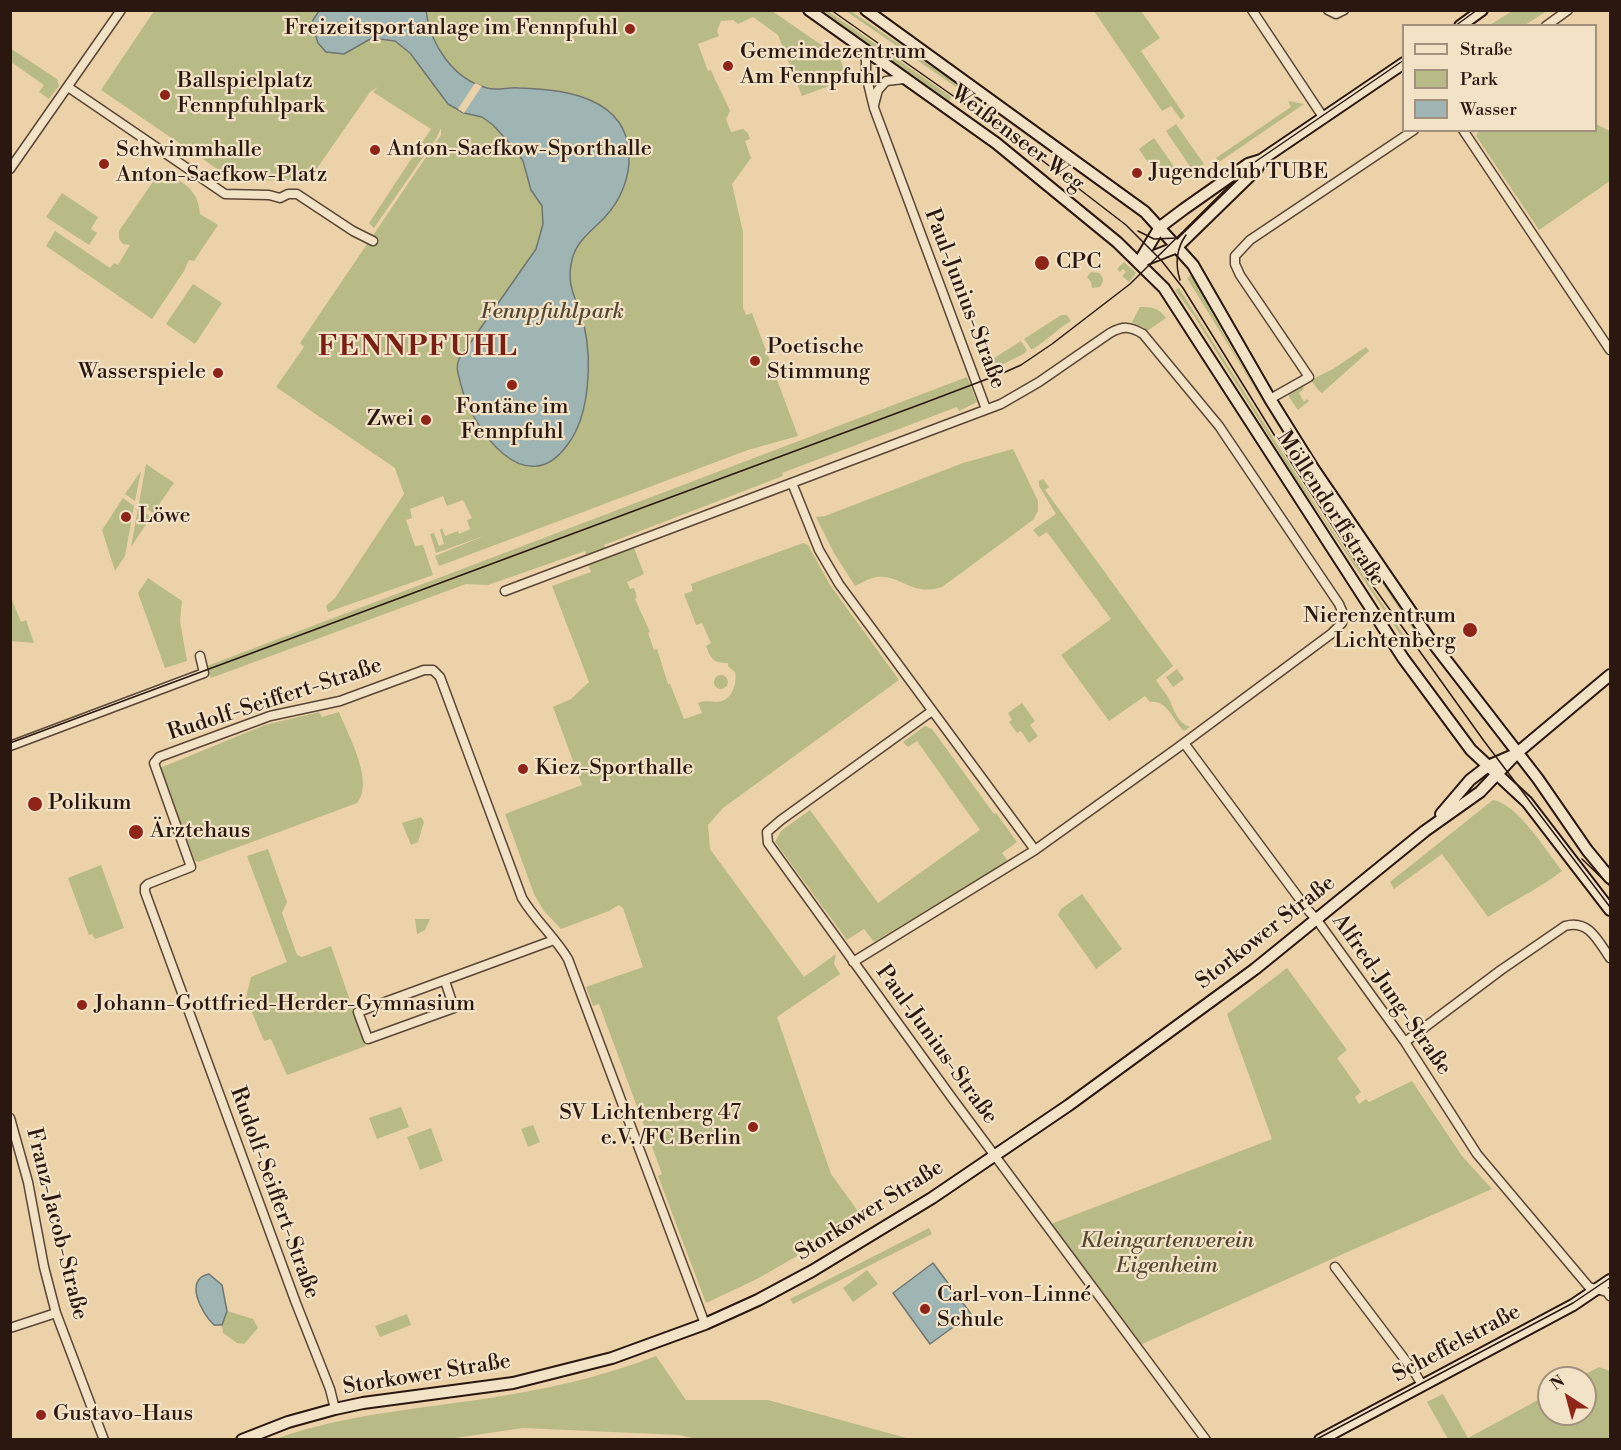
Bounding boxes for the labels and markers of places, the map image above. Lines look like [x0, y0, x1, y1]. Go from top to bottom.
place label: Freizeitsportanlage im Fennpfuhl [284, 16, 618, 42]
marker: Freizeitsportanlage im Fennpfuhl [623, 22, 637, 36]
place label: Gemeindezentrum Am Fennpfuhl [740, 40, 926, 92]
marker: Gemeindezentrum Am Fennpfuhl [721, 59, 735, 73]
place label: Ballspielplatz Fennpfuhlpark [177, 69, 324, 120]
marker: Ballspielplatz Fennpfuhlpark [158, 88, 172, 102]
place label: Anton-Saefkow-Sporthalle [387, 137, 652, 163]
place label: Schwimmhalle Anton-Saefkow-Platz [116, 138, 327, 190]
marker: Anton-Saefkow-Sporthalle [368, 143, 382, 157]
marker: Schwimmhalle Anton-Saefkow-Platz [97, 157, 111, 171]
place label: Jugendclub TUBE [1149, 160, 1328, 186]
marker: Jugendclub TUBE [1130, 166, 1144, 180]
place label: CPC [1056, 250, 1101, 276]
marker: CPC [1033, 254, 1051, 272]
place label: Poetische Stimmung [767, 335, 870, 386]
marker: Poetische Stimmung [748, 354, 762, 368]
place label: Wasserspiele [78, 360, 206, 386]
marker: Wasserspiele [211, 366, 225, 380]
marker: Fontäne im Fennpfuhl [505, 378, 519, 392]
place label: Fontäne im Fennpfuhl [456, 395, 568, 446]
place label: Zwei [367, 407, 414, 433]
marker: Zwei [419, 413, 433, 427]
place label: Löwe [138, 504, 191, 530]
marker: Löwe [119, 510, 133, 524]
place label: Nierenzentrum Lichtenberg [1303, 604, 1456, 656]
marker: Nierenzentrum Lichtenberg [1461, 621, 1479, 639]
place label: Kiez-Sporthalle [535, 756, 693, 782]
marker: Kiez-Sporthalle [516, 762, 530, 776]
place label: Polikum [48, 791, 132, 817]
marker: Polikum [26, 795, 44, 813]
place label: Ärztehaus [150, 819, 250, 845]
marker: Ärztehaus [127, 823, 145, 841]
place label: Johann-Gottfried-Herder-Gymnasium [94, 992, 475, 1018]
marker: Johann-Gottfried-Herder-Gymnasium [75, 998, 89, 1012]
place label: SV Lichtenberg 47 e.V. /FC Berlin [559, 1101, 741, 1152]
marker: SV Lichtenberg 47 e.V. /FC Berlin [746, 1120, 760, 1134]
place label: Carl-von-Linné Schule [937, 1283, 1091, 1334]
marker: Carl-von-Linné Schule [918, 1302, 932, 1316]
place label: Gustavo-Haus [53, 1402, 193, 1428]
marker: Gustavo-Haus [34, 1408, 48, 1422]

